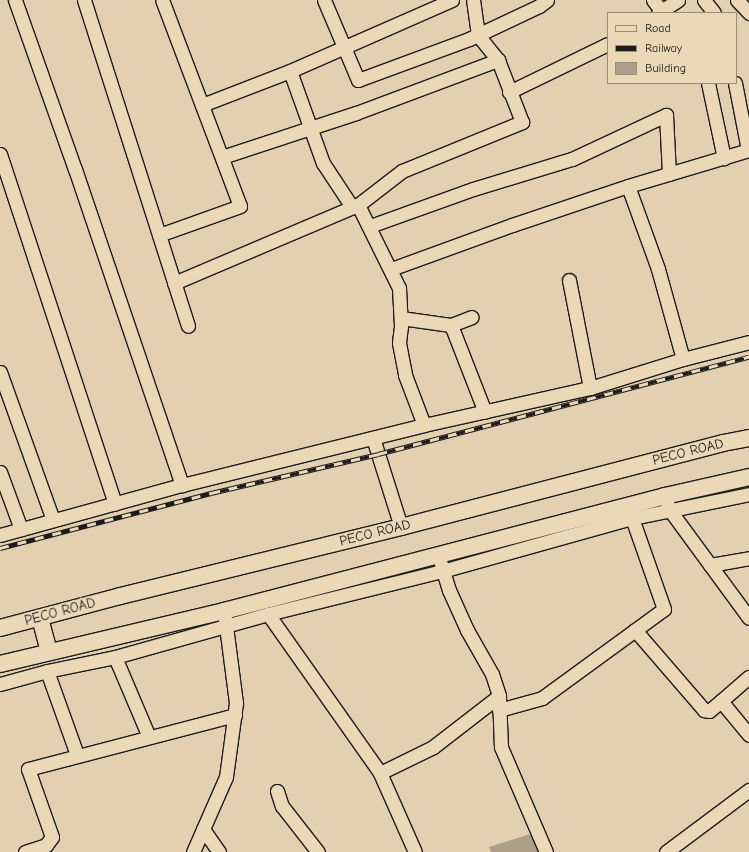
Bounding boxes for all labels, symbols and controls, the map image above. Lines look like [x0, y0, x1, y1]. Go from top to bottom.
legend [607, 12, 737, 84]
text: Road [645, 21, 671, 35]
text: Railway [645, 41, 682, 55]
text: Building [645, 61, 686, 75]
street label: PECO ROAD [651, 435, 725, 469]
street label: PECO ROAD [338, 516, 412, 550]
street label: PECO ROAD [23, 594, 97, 630]

